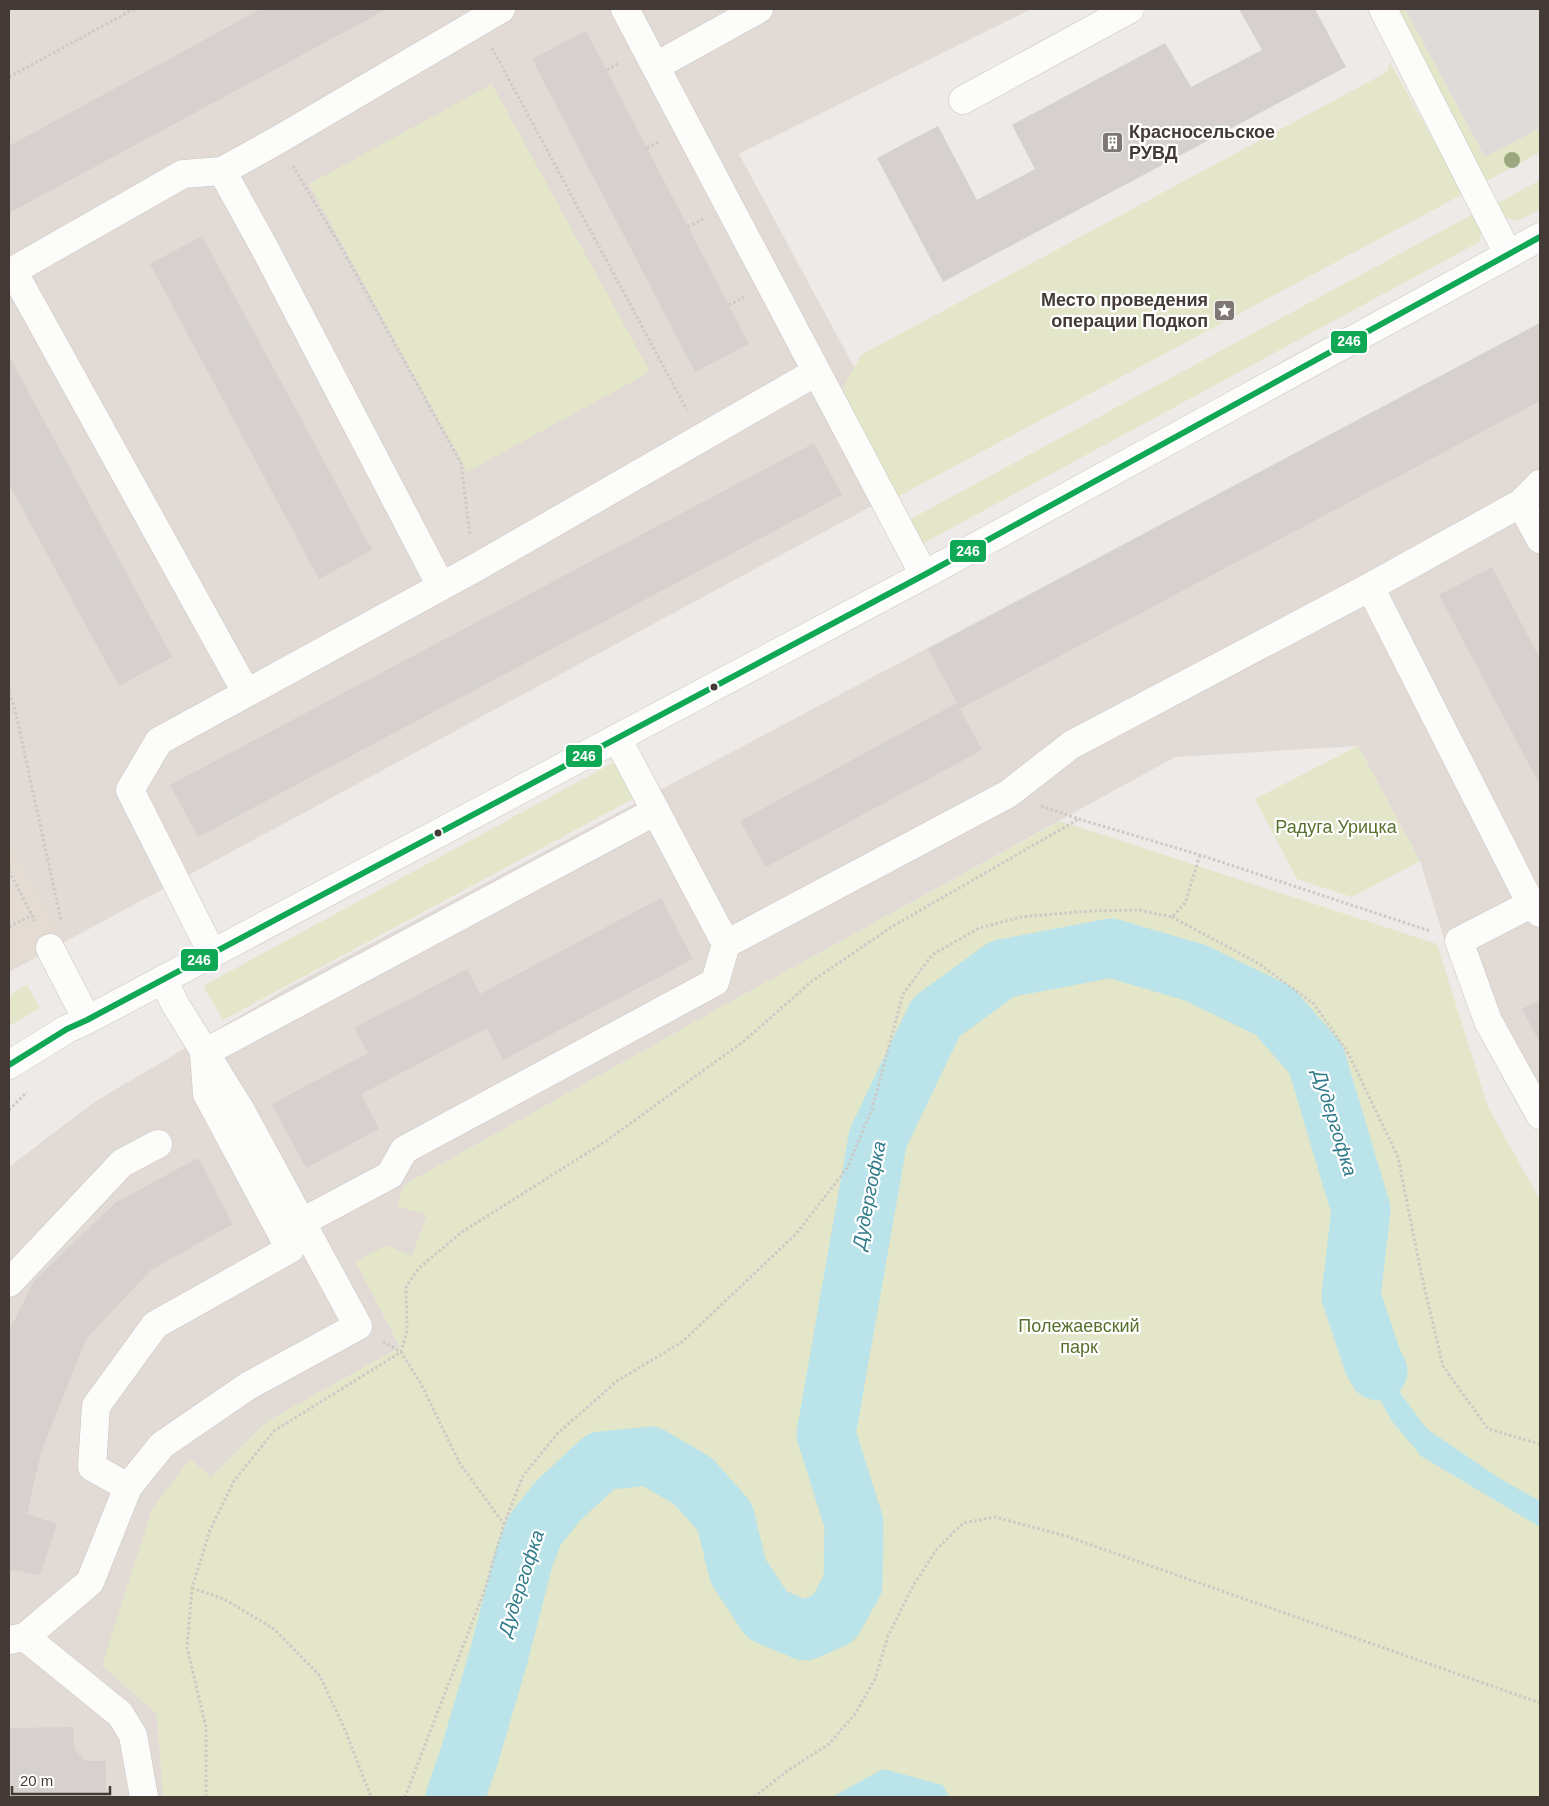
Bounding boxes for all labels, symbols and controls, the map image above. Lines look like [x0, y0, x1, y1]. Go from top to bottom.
place label: Красносельское РУВД [1129, 122, 1275, 163]
building icon: Красносельское РУВД [1101, 130, 1125, 154]
place label: Место проведения операции Подкоп [1041, 290, 1208, 331]
place icon: Место проведения операции Подкоп [1212, 298, 1236, 322]
line badge: 246 [1330, 330, 1368, 354]
text: 246 [1337, 333, 1361, 349]
line badge: 246 [949, 539, 987, 563]
text: 246 [956, 543, 980, 559]
unlabelled marker [709, 682, 719, 692]
line badge: 246 [565, 744, 603, 768]
text: 246 [572, 748, 596, 764]
park label: Радуга Урицка [1275, 817, 1398, 837]
unlabelled marker [433, 828, 443, 838]
line badge: 246 [180, 948, 219, 972]
text: 246 [187, 952, 211, 968]
water label: Дудергофка [1308, 1065, 1361, 1179]
water label: Дудергофка [848, 1139, 890, 1253]
park label: Полежаевский парк [1018, 1316, 1140, 1357]
water label: Дудергофка [493, 1528, 548, 1640]
scale bar [12, 1764, 110, 1796]
text: 20 m [20, 1772, 53, 1789]

